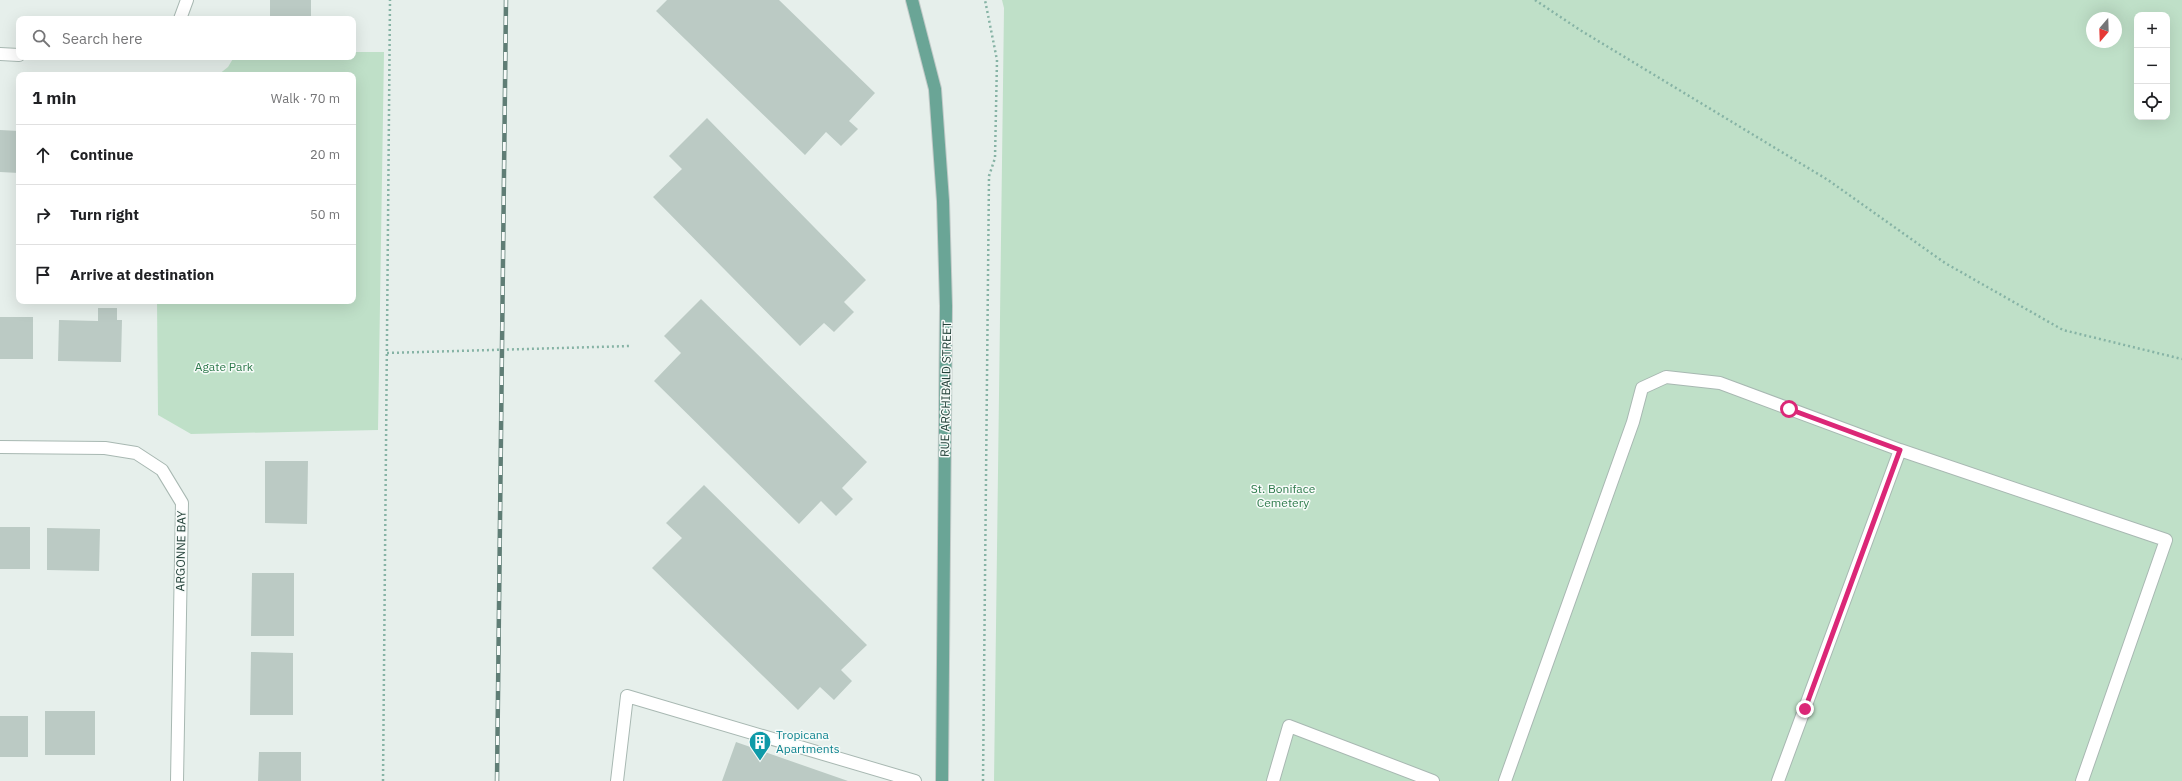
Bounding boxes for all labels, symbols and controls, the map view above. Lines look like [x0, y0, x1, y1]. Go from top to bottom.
north arrow [2086, 12, 2122, 48]
map controls [2134, 12, 2170, 120]
button: + [2134, 12, 2170, 48]
search box [16, 16, 356, 60]
icon: search [30, 27, 52, 49]
text: Search here [62, 29, 142, 48]
button: − [2134, 48, 2170, 84]
button: locate [2134, 84, 2170, 120]
text: 1 min [32, 87, 76, 109]
text: Walk · 70 m [271, 90, 340, 107]
icon: ahead [32, 144, 54, 166]
text: Continue [70, 145, 134, 164]
text: 20 m [310, 146, 340, 163]
icon: right [32, 204, 54, 226]
text: Turn right [70, 205, 139, 224]
text: 50 m [310, 206, 340, 223]
icon: arrive [32, 264, 54, 286]
text: Arrive at destination [70, 265, 214, 284]
street label: RUE ARCHIBALD STREET [937, 321, 954, 457]
park label: Agate Park [195, 359, 254, 374]
route start [1780, 400, 1798, 418]
park label: St. Boniface Cemetery [1251, 481, 1316, 510]
street label: ARGONNE BAY [172, 510, 189, 591]
route end [1796, 700, 1814, 718]
place label: Tropicana Apartments [776, 727, 840, 756]
building icon: Tropicana Apartments [747, 729, 773, 762]

